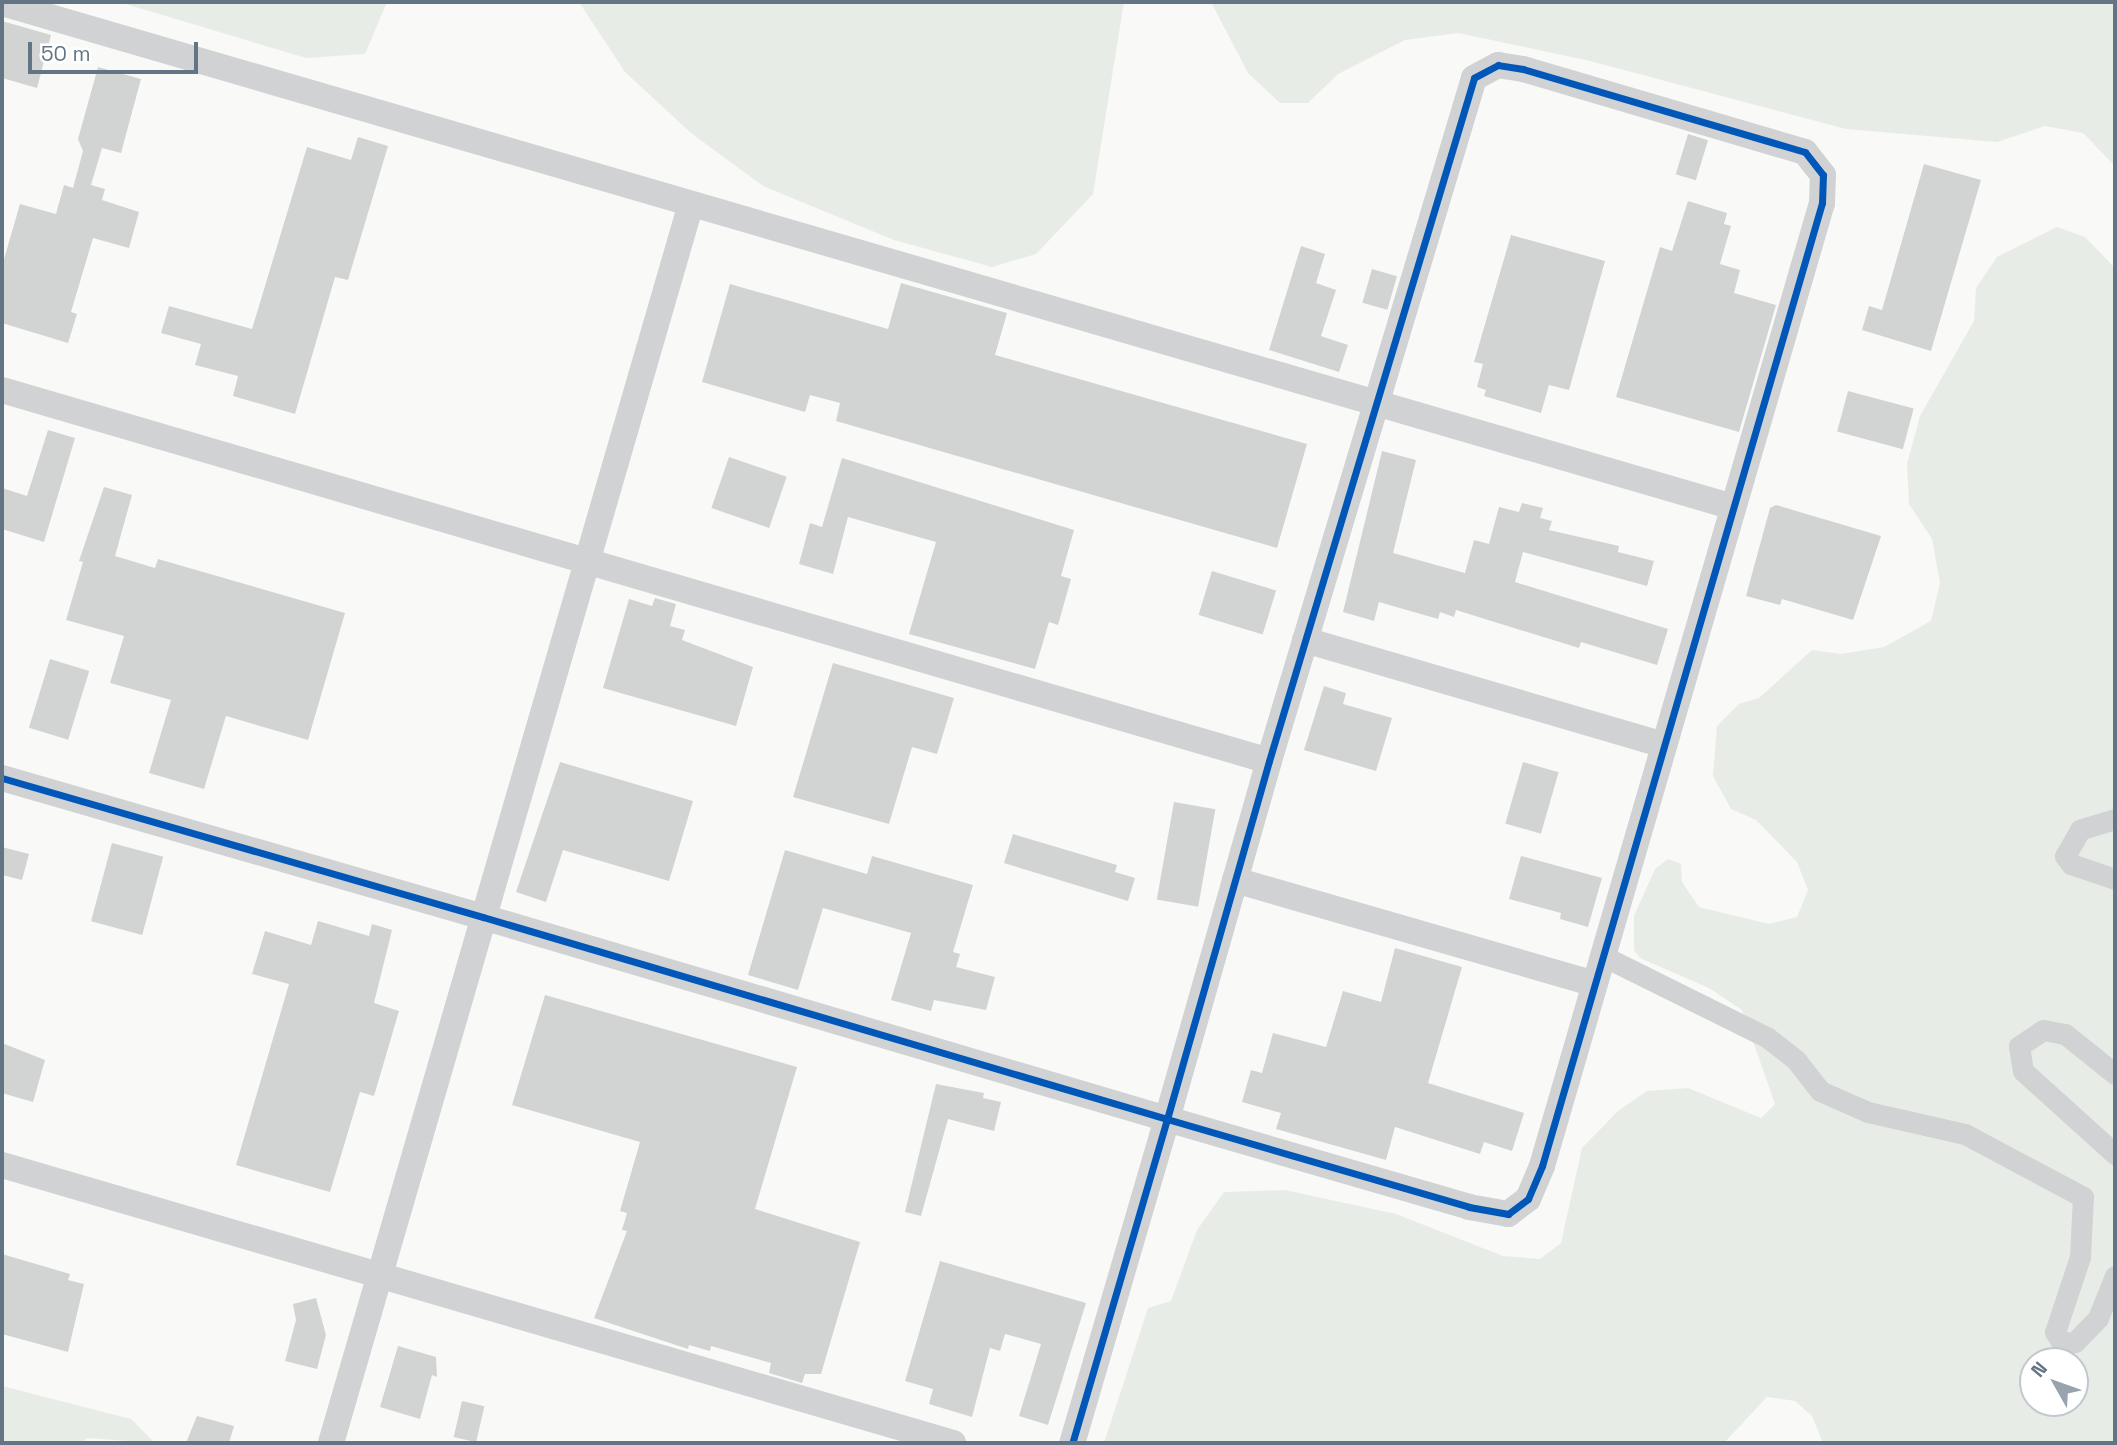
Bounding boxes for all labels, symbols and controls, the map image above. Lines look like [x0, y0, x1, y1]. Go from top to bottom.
scale bar [32, 28, 201, 72]
text: 50 m [41, 40, 91, 67]
north arrow [2019, 1347, 2089, 1417]
text: N [2025, 1357, 2053, 1382]

